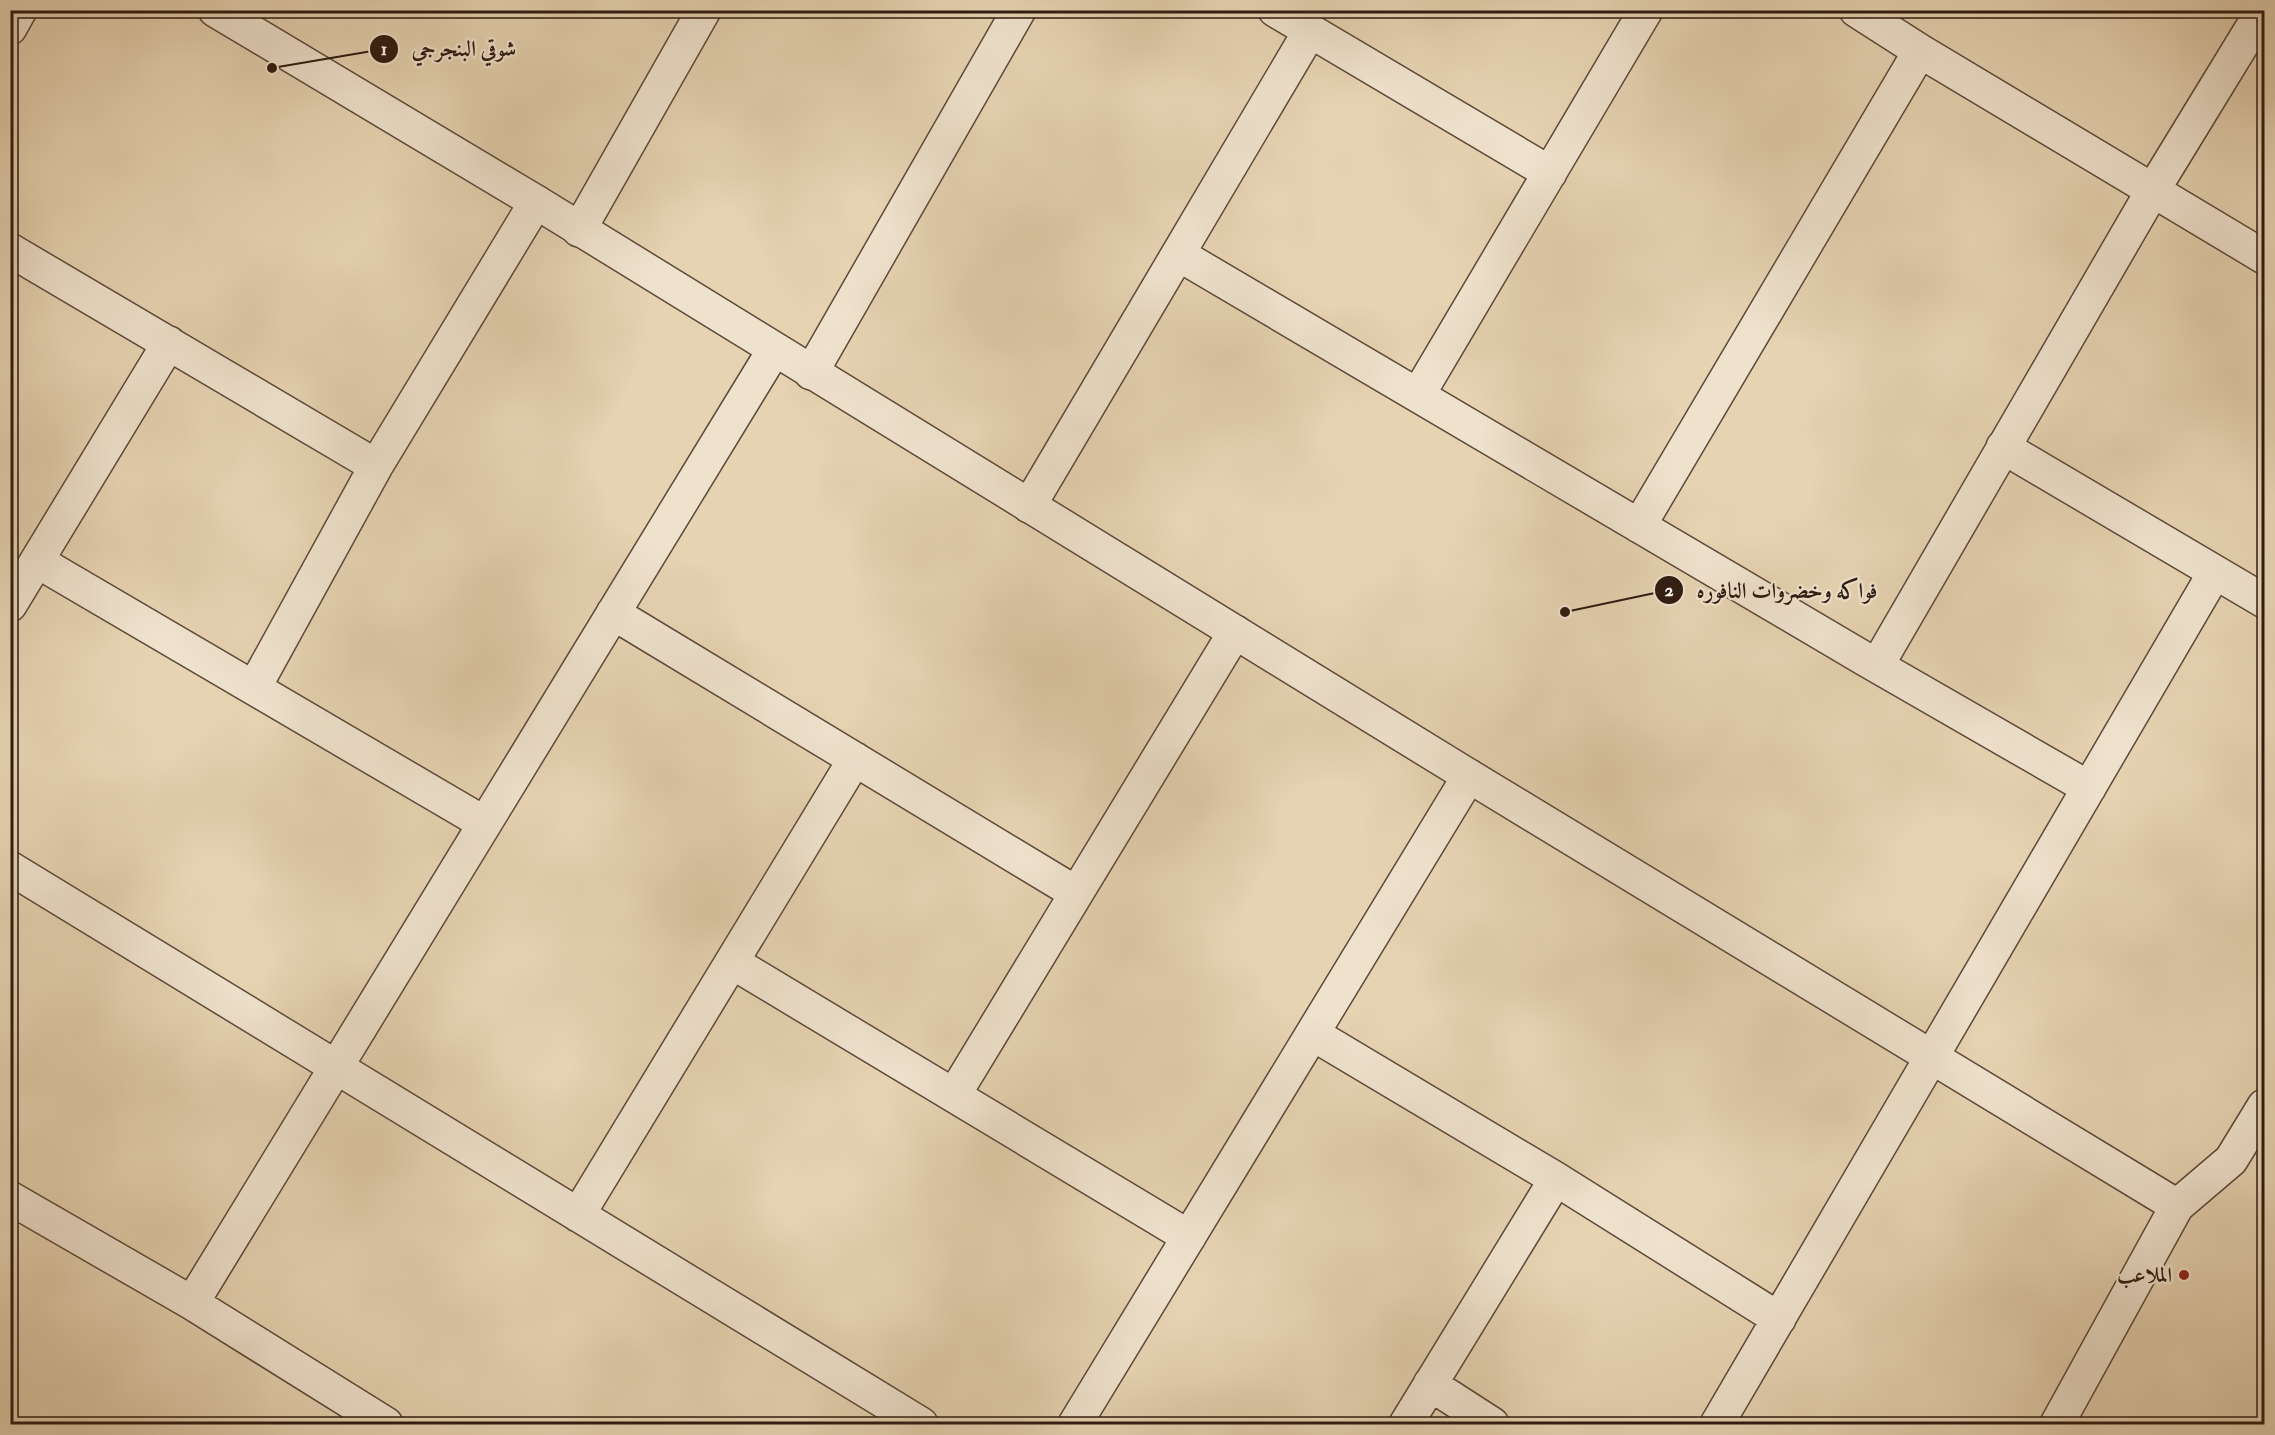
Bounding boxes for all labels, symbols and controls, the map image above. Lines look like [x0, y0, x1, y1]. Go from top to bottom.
callout: شوقي البنجرجي [369, 29, 528, 69]
text: شوقي البنجرجي [411, 35, 516, 67]
text: 1 [381, 38, 387, 61]
callout: فواكه وخضروات النافوره [1654, 570, 1889, 610]
text: فواكه وخضروات النافوره [1697, 577, 1877, 605]
text: 2 [1664, 579, 1674, 602]
place label: الملاعب [2117, 1262, 2172, 1289]
marker: الملاعب [2177, 1268, 2191, 1282]

